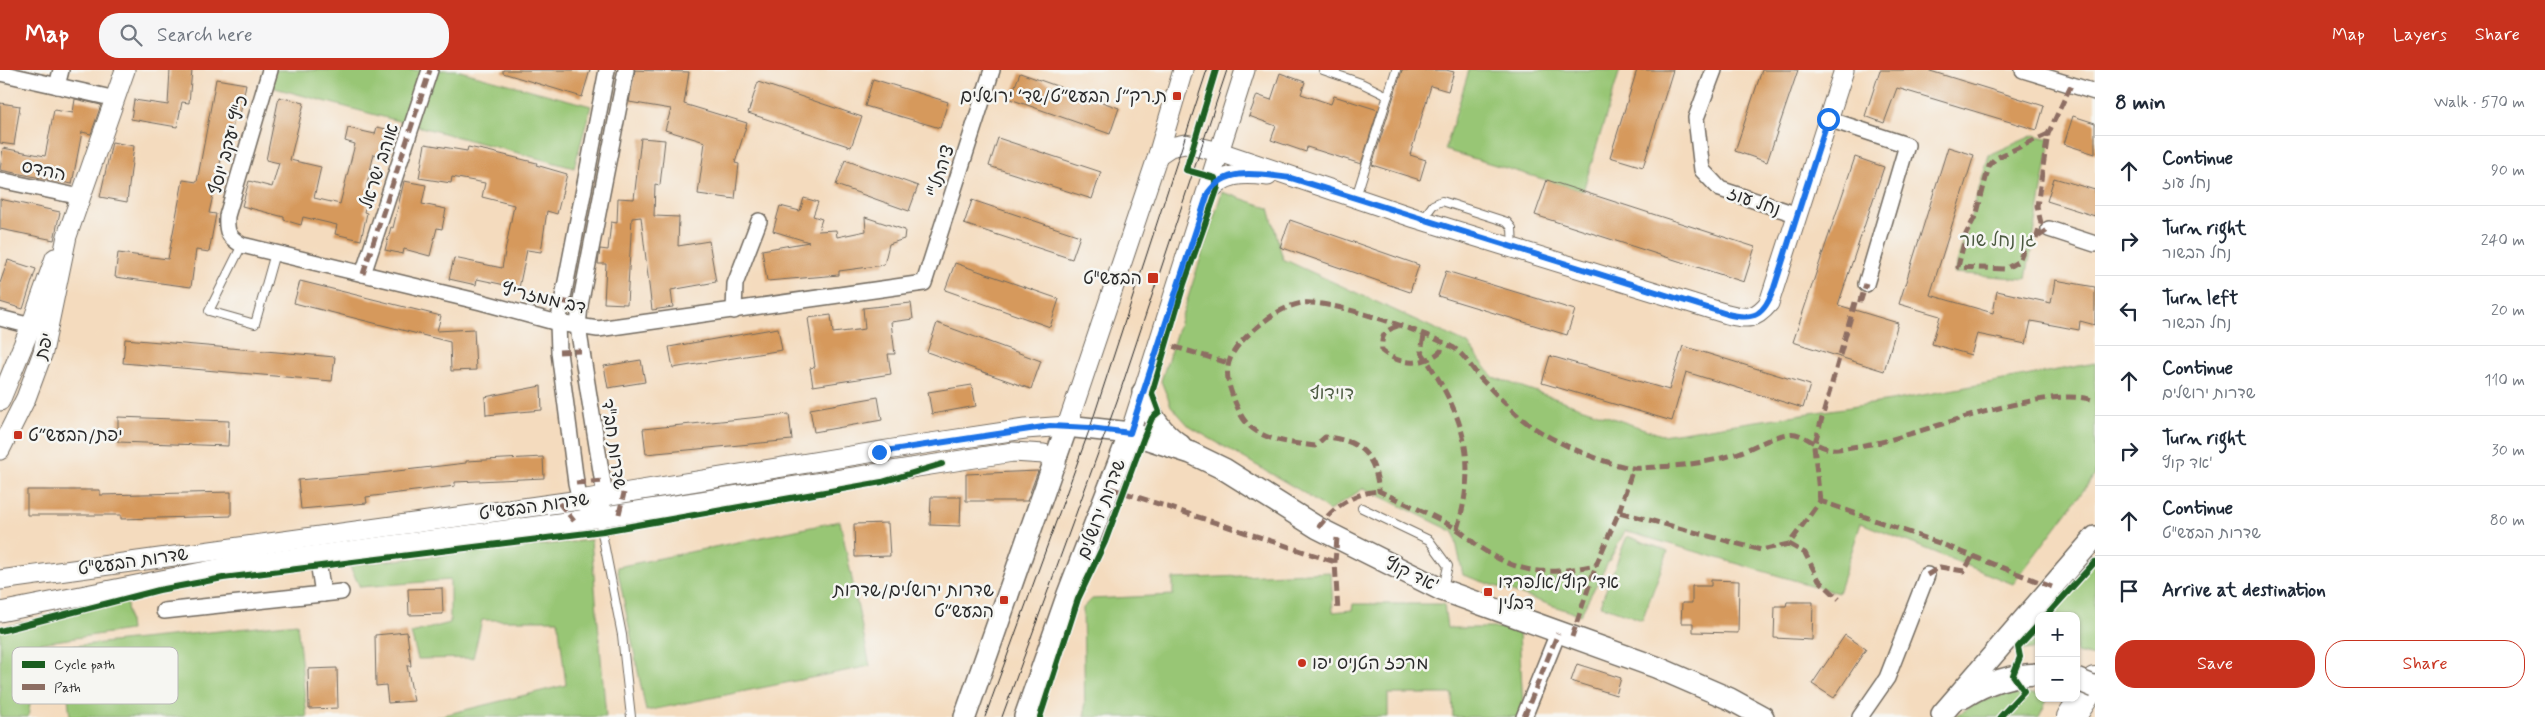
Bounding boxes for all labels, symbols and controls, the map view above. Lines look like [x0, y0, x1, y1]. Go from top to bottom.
search box [99, 13, 449, 58]
text: Map [25, 20, 69, 51]
icon: search [117, 21, 145, 49]
text: Search here [157, 23, 253, 48]
text: Map [2332, 23, 2365, 47]
text: Layers [2393, 23, 2447, 47]
text: Share [2475, 23, 2520, 47]
place label: ת.רק״ל הבעש״ט/שד׳ ירושלים [960, 85, 1167, 109]
text: 8 min [2115, 89, 2166, 117]
marker: ת.רק״ל הבעש״ט/שד׳ ירושלים [1171, 90, 1183, 102]
text: Walk · 570 m [2434, 92, 2525, 113]
street label: כ"ץ יעקב יוסף [203, 93, 255, 198]
route start [1817, 108, 1840, 131]
street label: אוהב ישראל [355, 120, 405, 212]
street label: ציהתל"י [921, 142, 961, 201]
text: Continue [2162, 146, 2233, 171]
street label: ההדס [19, 155, 68, 187]
icon: ahead [2115, 157, 2143, 185]
text: 90 m [2491, 160, 2525, 181]
text: נחל עוז [2162, 173, 2211, 194]
street label: נחל עוז [1724, 182, 1784, 222]
text: Turn right [2162, 216, 2246, 241]
icon: right [2115, 227, 2143, 255]
park label: גן נחל שור [1960, 229, 2036, 253]
text: 240 m [2481, 230, 2525, 251]
text: נחל הבשור [2162, 243, 2232, 264]
place label: הבעש"ט [1083, 267, 1142, 291]
marker: הבעש"ט [1146, 271, 1160, 285]
street label: דב ממזריץ [499, 278, 588, 320]
text: Turn left [2162, 286, 2238, 311]
icon: left [2115, 297, 2143, 325]
text: 20 m [2491, 300, 2525, 321]
text: נחל הבשור [2162, 313, 2232, 334]
street label: יפת [29, 330, 60, 363]
text: Continue [2162, 356, 2233, 381]
icon: ahead [2115, 367, 2143, 395]
text: 110 m [2484, 370, 2525, 391]
park label: דוידוף [1310, 382, 1354, 406]
text: שדרות ירושלים [2162, 383, 2256, 404]
street label: שדרות חב"ד [595, 397, 631, 491]
place label: יפת/הבעש״ט [28, 424, 122, 448]
text: Turn right [2162, 426, 2246, 451]
marker: יפת/הבעש״ט [12, 429, 24, 441]
icon: right [2115, 437, 2143, 465]
text: 30 m [2492, 440, 2525, 461]
route end [868, 441, 891, 464]
text: אד קוץ' [2162, 453, 2213, 474]
street label: שדרות ירושלים [1072, 456, 1132, 563]
street label: שדרות הבעש"ט [477, 487, 591, 527]
text: Continue [2162, 496, 2233, 521]
icon: ahead [2115, 507, 2143, 535]
text: 80 m [2490, 510, 2525, 531]
text: שדרות הבעש"ט [2162, 523, 2261, 544]
street label: שדרות הבעש"ט [76, 542, 190, 582]
street label: אד קוץ' [1381, 552, 1442, 598]
place label: אד׳ קוץ/אלפרדו דבלין [1498, 571, 1619, 616]
icon: arrive [2115, 577, 2143, 605]
text: Arrive at destination [2162, 578, 2326, 603]
place label: שדרות ירושלים/שדרות הבעש״ט [832, 579, 994, 624]
marker: אד׳ קוץ/אלפרדו דבלין [1482, 586, 1494, 598]
marker: שדרות ירושלים/שדרות הבעש״ט [998, 594, 1010, 606]
map controls [2035, 612, 2080, 702]
button: + [2035, 612, 2080, 657]
button: Save [2115, 640, 2315, 688]
button: Share [2325, 640, 2525, 688]
legend [12, 647, 178, 704]
place label: מרכז הטניס יפו [1312, 652, 1429, 676]
text: Cycle path [54, 656, 115, 674]
marker: מרכז הטניס יפו [1296, 657, 1308, 669]
button: − [2035, 657, 2080, 702]
text: Path [54, 679, 81, 697]

